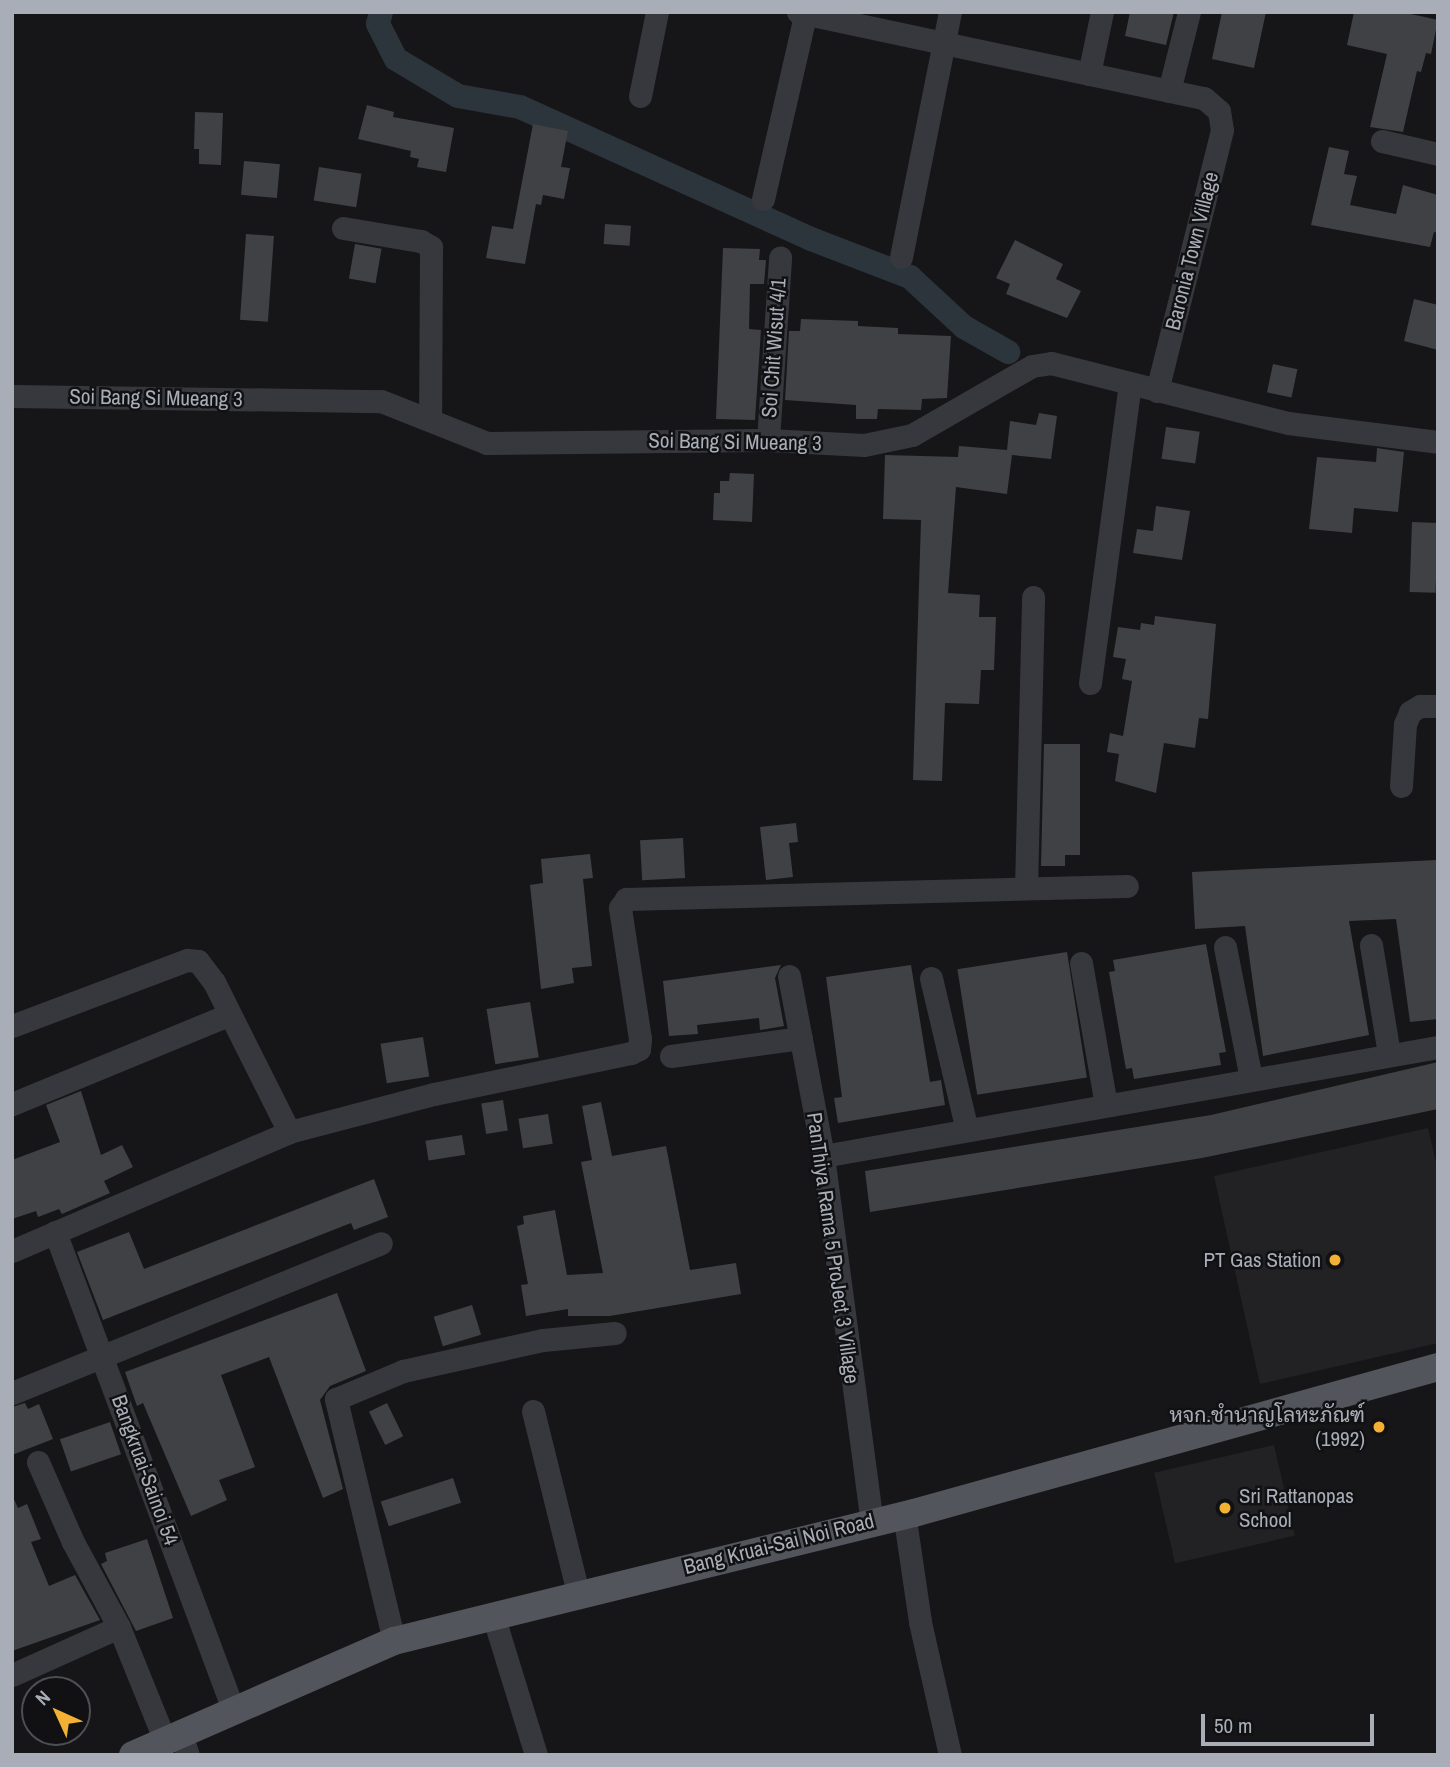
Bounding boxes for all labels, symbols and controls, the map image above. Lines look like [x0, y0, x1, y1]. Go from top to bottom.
street label: Baronia Town Village [1160, 169, 1224, 333]
street label: Soi Chit Wisut 4/1 [757, 277, 791, 419]
street label: Soi Bang Si Mueang 3 [69, 384, 243, 412]
street label: Soi Bang Si Mueang 3 [648, 428, 822, 456]
street label: PanThiya Rama 5 ProJect 3 Village [801, 1111, 865, 1385]
place label: PT Gas Station [1203, 1247, 1321, 1273]
marker: PT Gas Station [1327, 1252, 1343, 1268]
street label: Bangkruai-Sainoi 54 [106, 1391, 184, 1549]
place label: หจก.ชำนาญโลหะภัณฑ์ (1992) [1169, 1402, 1365, 1452]
marker: หจก.ชำนาญโลหะภัณฑ์ (1992) [1371, 1419, 1387, 1435]
place label: Sri Rattanopas School [1239, 1483, 1354, 1533]
marker: Sri Rattanopas School [1217, 1500, 1233, 1516]
street label: Bang Kruai-Sai Noi Road [681, 1508, 877, 1580]
north arrow [21, 1676, 91, 1746]
text: N [29, 1684, 56, 1711]
scale bar [1205, 1700, 1378, 1744]
text: 50 m [1214, 1711, 1252, 1740]

